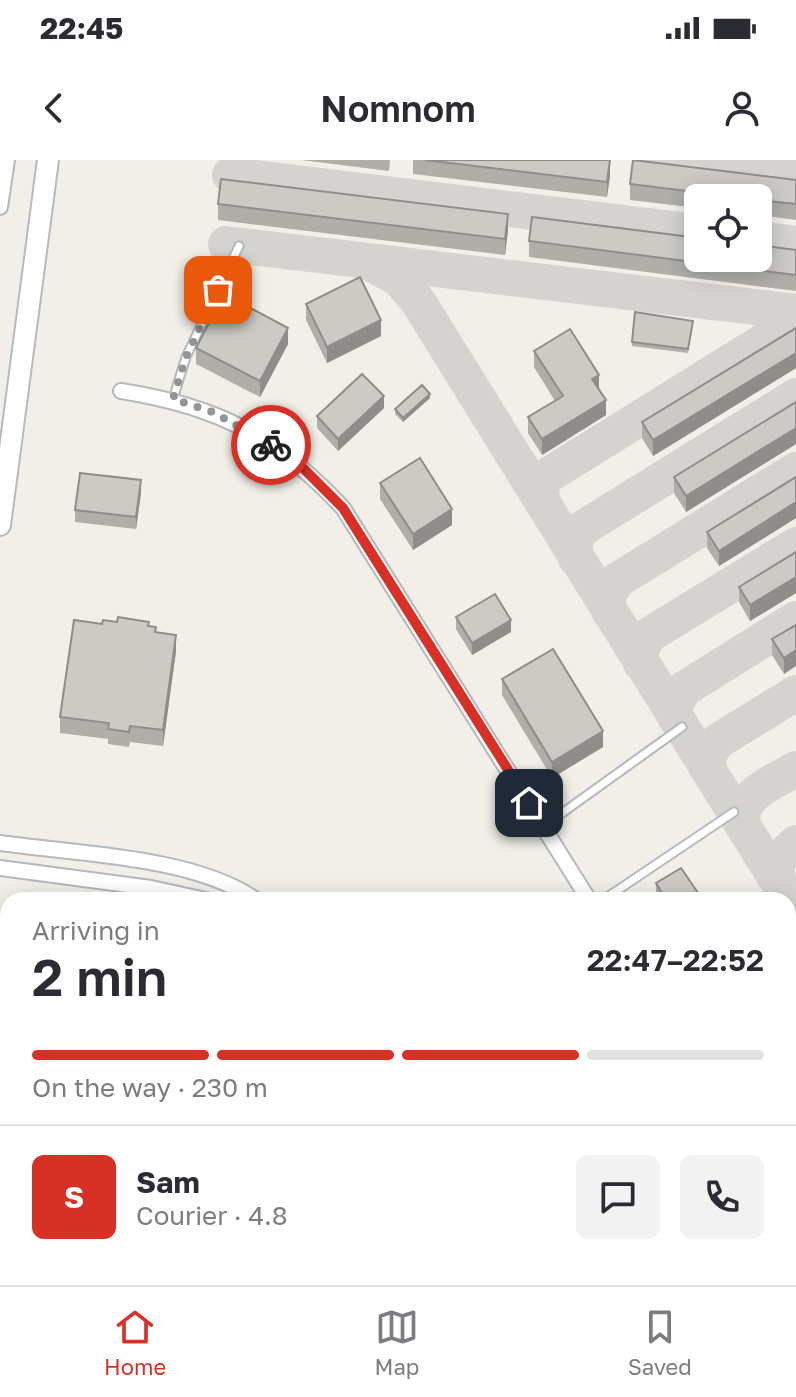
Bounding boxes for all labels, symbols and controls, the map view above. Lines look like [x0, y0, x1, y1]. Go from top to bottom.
text: 22:45 [40, 10, 123, 46]
icon: back [32, 86, 76, 130]
icon: person [720, 86, 764, 130]
text: Nomnom [320, 87, 476, 130]
map controls [684, 184, 772, 272]
button: locate [684, 184, 772, 272]
pin [184, 256, 252, 324]
icon: bag [196, 268, 240, 312]
courier [231, 405, 311, 485]
icon: bike [249, 423, 293, 467]
pin [495, 769, 563, 837]
icon: home [507, 781, 551, 825]
text: Arriving in [32, 915, 160, 946]
text: 22:47–22:52 [587, 942, 764, 978]
text: 2 min [32, 945, 167, 1007]
text: On the way · 230 m [32, 1072, 268, 1103]
button: chat [576, 1155, 660, 1239]
button: phone [680, 1155, 764, 1239]
text: Sam [136, 1164, 200, 1200]
text: S [64, 1179, 84, 1215]
text: Courier · 4.8 [136, 1200, 288, 1231]
tab: Home [104, 1305, 166, 1380]
tab: Map [375, 1305, 419, 1380]
tab: Saved [628, 1305, 692, 1380]

